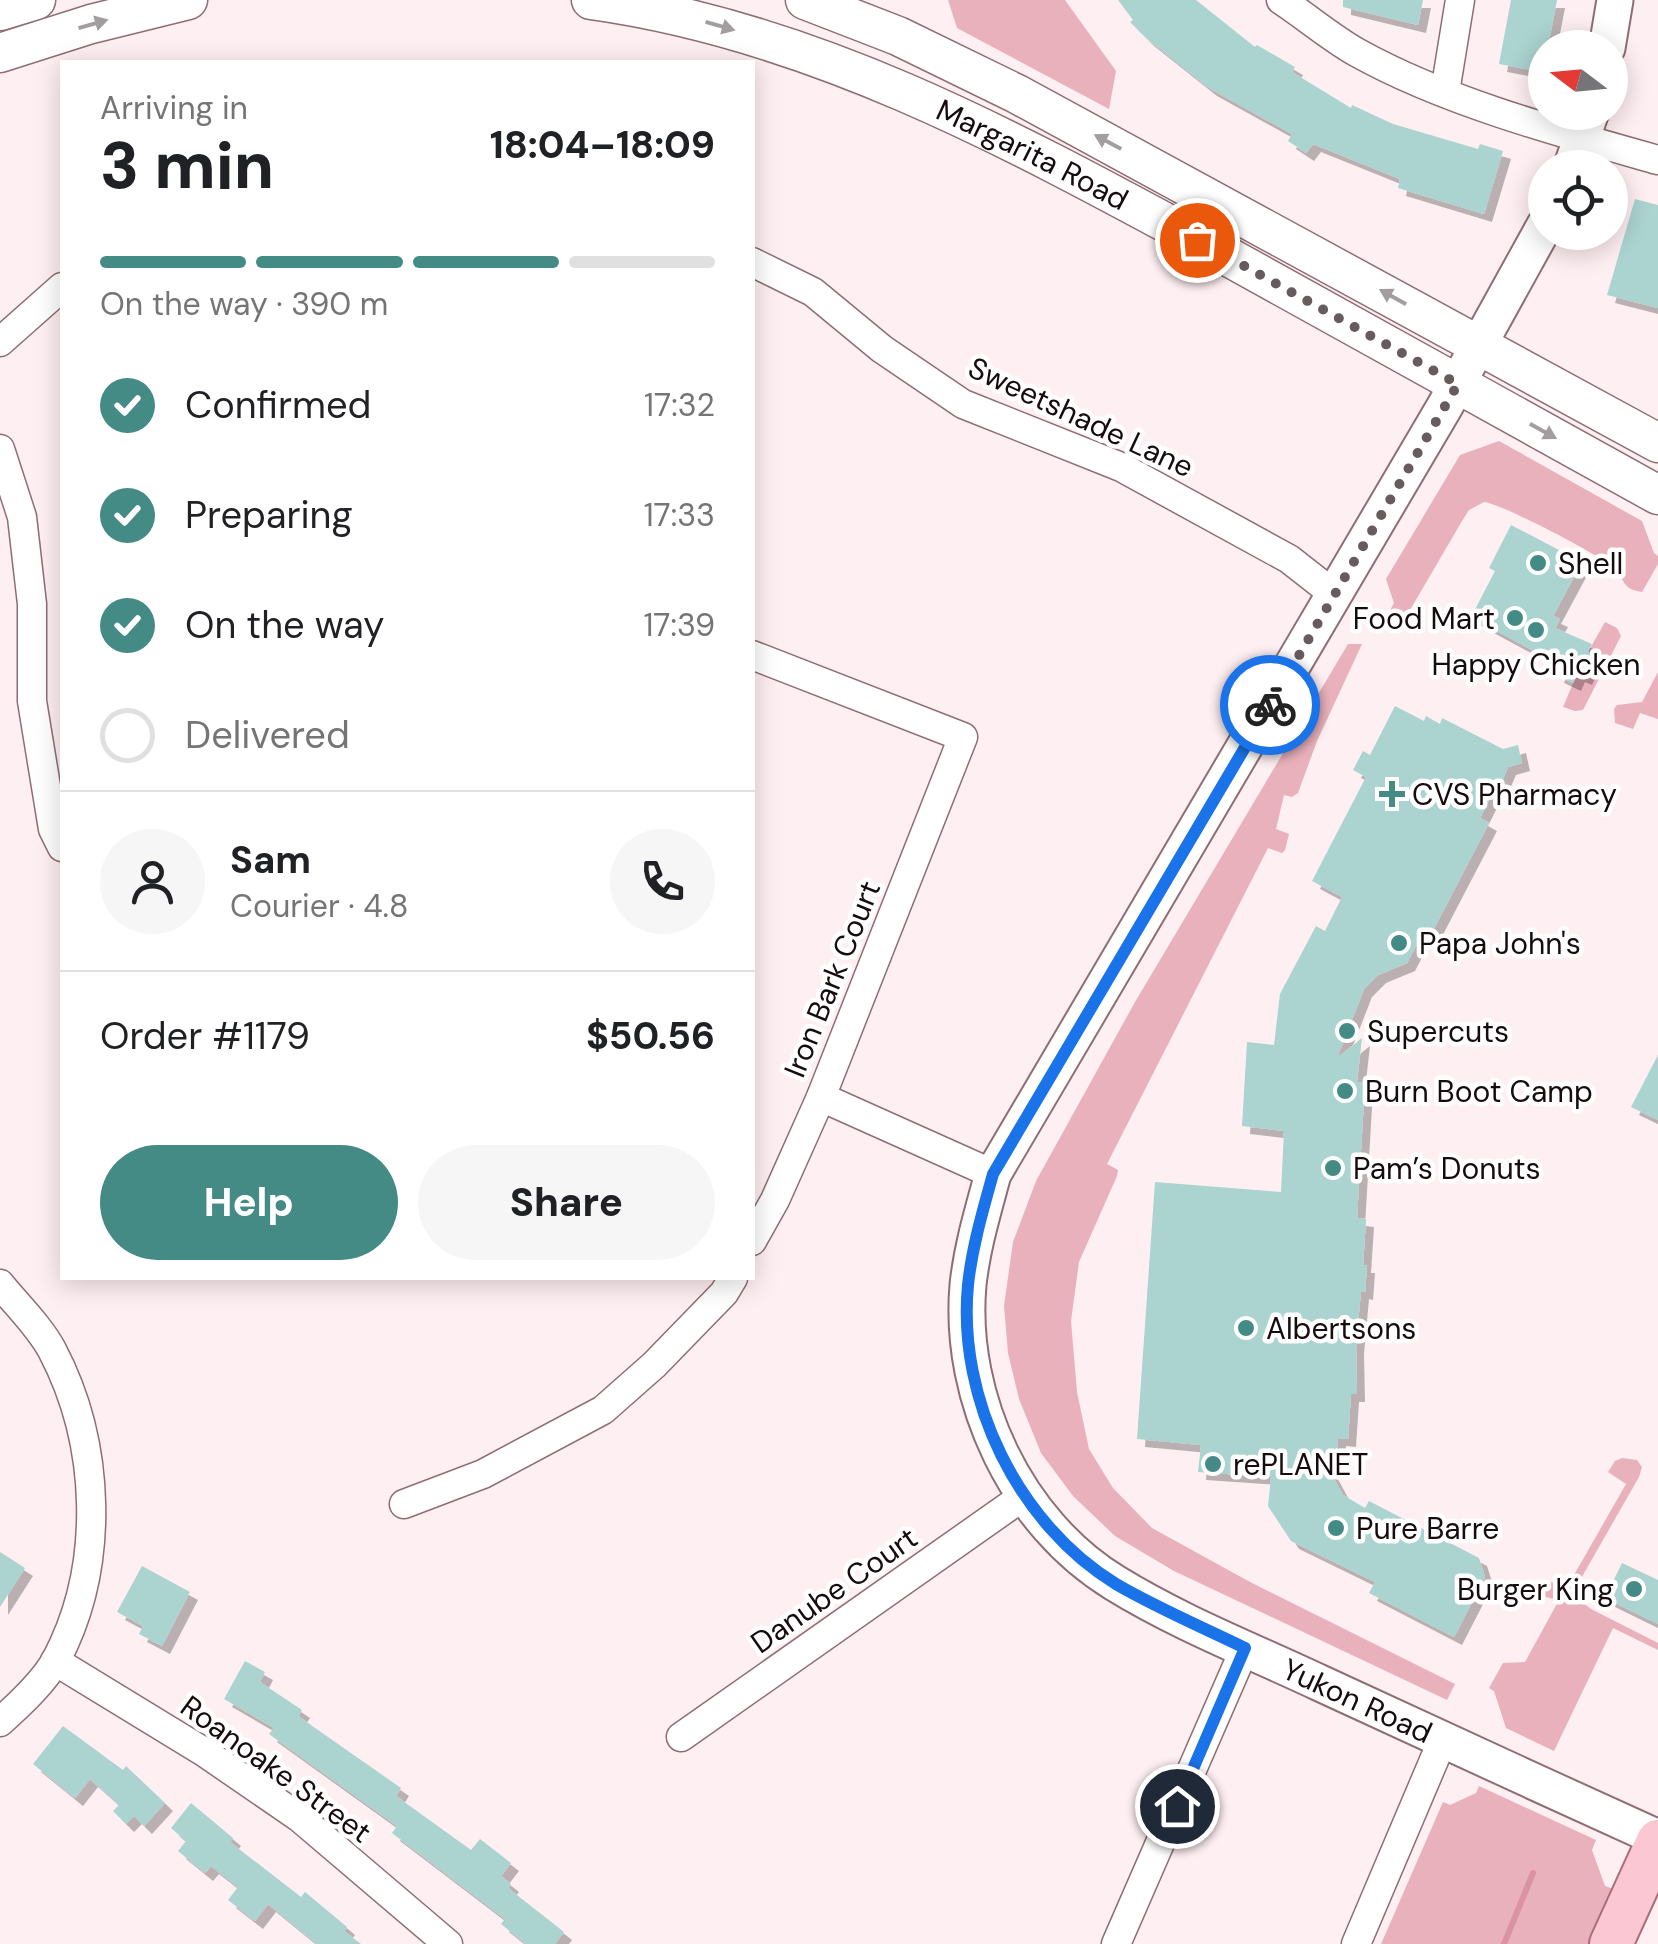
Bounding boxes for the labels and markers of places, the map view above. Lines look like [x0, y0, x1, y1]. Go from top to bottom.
pin [1155, 198, 1240, 283]
place label: Shell [1558, 544, 1623, 583]
marker: Shell [1527, 552, 1549, 574]
place label: Food Mart [1353, 599, 1495, 638]
marker: Food Mart [1504, 607, 1526, 629]
marker: Happy Chicken [1525, 619, 1547, 641]
place label: Happy Chicken [1431, 645, 1641, 684]
place label: CVS Pharmacy [1412, 775, 1617, 814]
marker: CVS Pharmacy [1381, 783, 1403, 805]
place label: Papa John's [1419, 924, 1581, 963]
marker: Papa John's [1388, 932, 1410, 954]
place label: Supercuts [1367, 1012, 1509, 1051]
marker: Supercuts [1336, 1020, 1358, 1042]
place label: Burn Boot Camp [1365, 1072, 1593, 1111]
marker: Burn Boot Camp [1334, 1080, 1356, 1102]
place label: Pam’s Donuts [1353, 1149, 1540, 1188]
marker: Pam’s Donuts [1322, 1157, 1344, 1179]
place label: Albertsons [1266, 1309, 1416, 1348]
marker: Albertsons [1235, 1317, 1257, 1339]
place label: rePLANET [1233, 1445, 1368, 1484]
marker: rePLANET [1202, 1453, 1224, 1475]
place label: Pure Barre [1356, 1509, 1499, 1548]
marker: Pure Barre [1325, 1517, 1347, 1539]
place label: Burger King [1457, 1570, 1614, 1609]
marker: Burger King [1623, 1578, 1645, 1600]
pin [1135, 1764, 1220, 1849]

